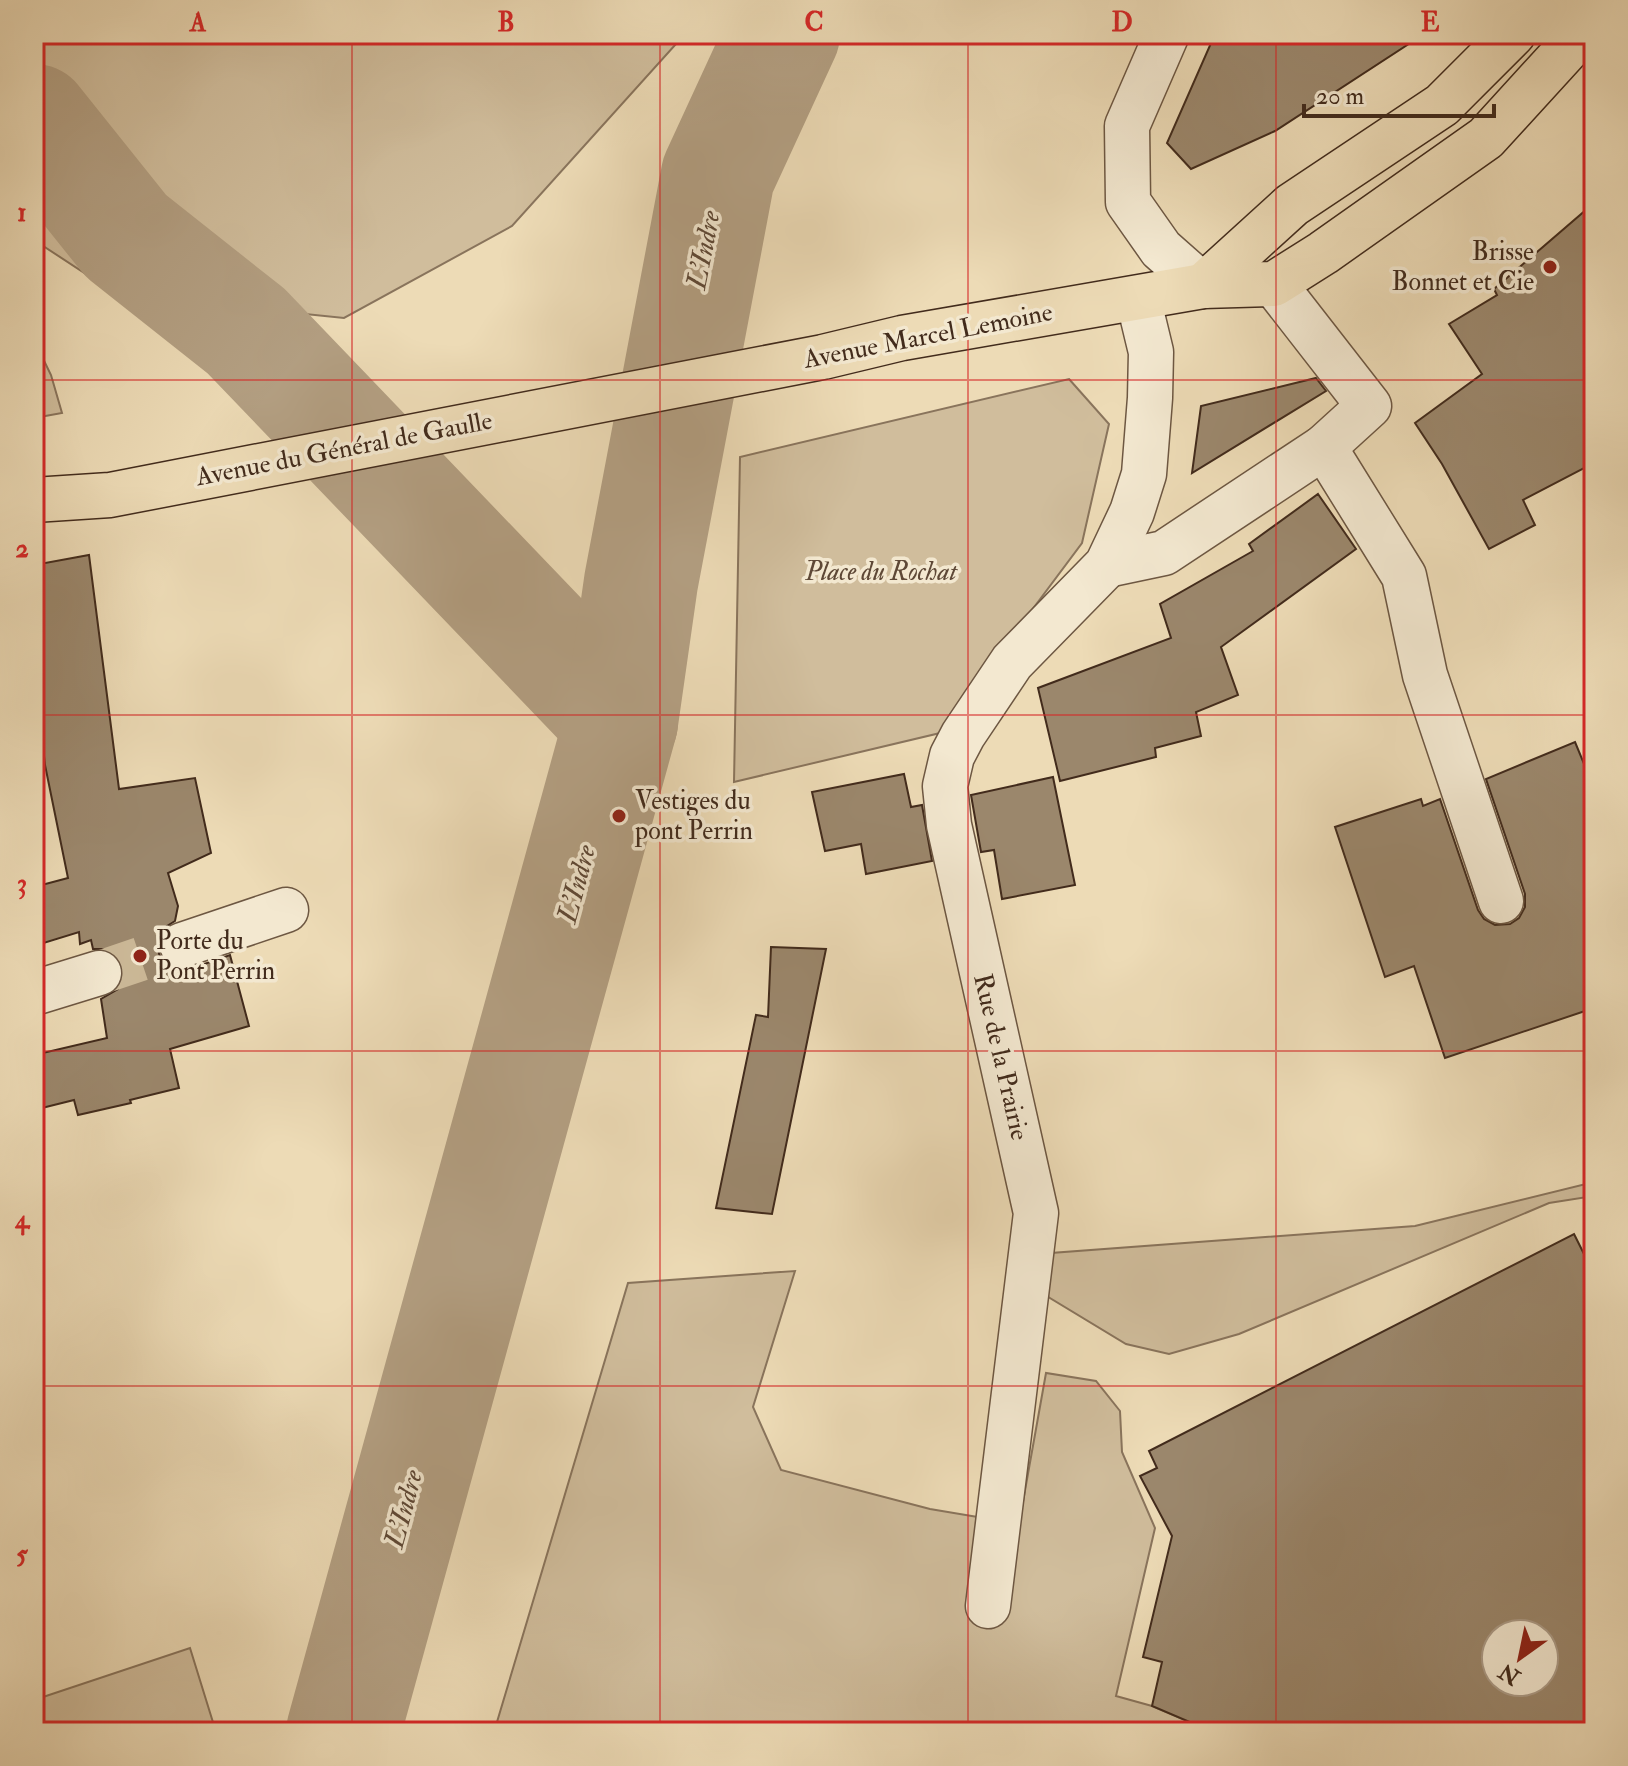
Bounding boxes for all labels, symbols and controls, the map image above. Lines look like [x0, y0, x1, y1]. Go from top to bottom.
text: A [189, 7, 207, 39]
text: B [497, 7, 515, 39]
text: C [804, 7, 824, 39]
text: D [1111, 7, 1133, 39]
text: E [1421, 7, 1440, 39]
scale bar [1304, 68, 1494, 118]
text: 20 m [1316, 81, 1365, 112]
text: 1 [17, 197, 27, 229]
water label: L'Indre [679, 207, 729, 293]
place label: Brisse Bonnet et Cie [1392, 236, 1534, 298]
marker: Brisse Bonnet et Cie [1541, 258, 1559, 276]
street label: Avenue Marcel Lemoine [800, 296, 1055, 376]
street label: Avenue du Général de Gaulle [192, 405, 495, 494]
text: 2 [15, 533, 29, 565]
park label: Place du Rochat [804, 556, 959, 588]
place label: Vestiges du pont Perrin [634, 785, 753, 848]
marker: Vestiges du pont Perrin [610, 807, 628, 825]
water label: L'Indre [550, 841, 604, 928]
text: 3 [17, 868, 27, 900]
place label: Porte du Pont Perrin [156, 925, 275, 987]
marker: Porte du Pont Perrin [131, 947, 149, 965]
street label: Rue de la Prairie [966, 971, 1036, 1143]
text: 4 [14, 1204, 31, 1236]
water label: L'Indre [377, 1466, 431, 1553]
text: 5 [16, 1539, 28, 1571]
north arrow [1480, 1618, 1560, 1698]
text: N [1494, 1657, 1526, 1692]

